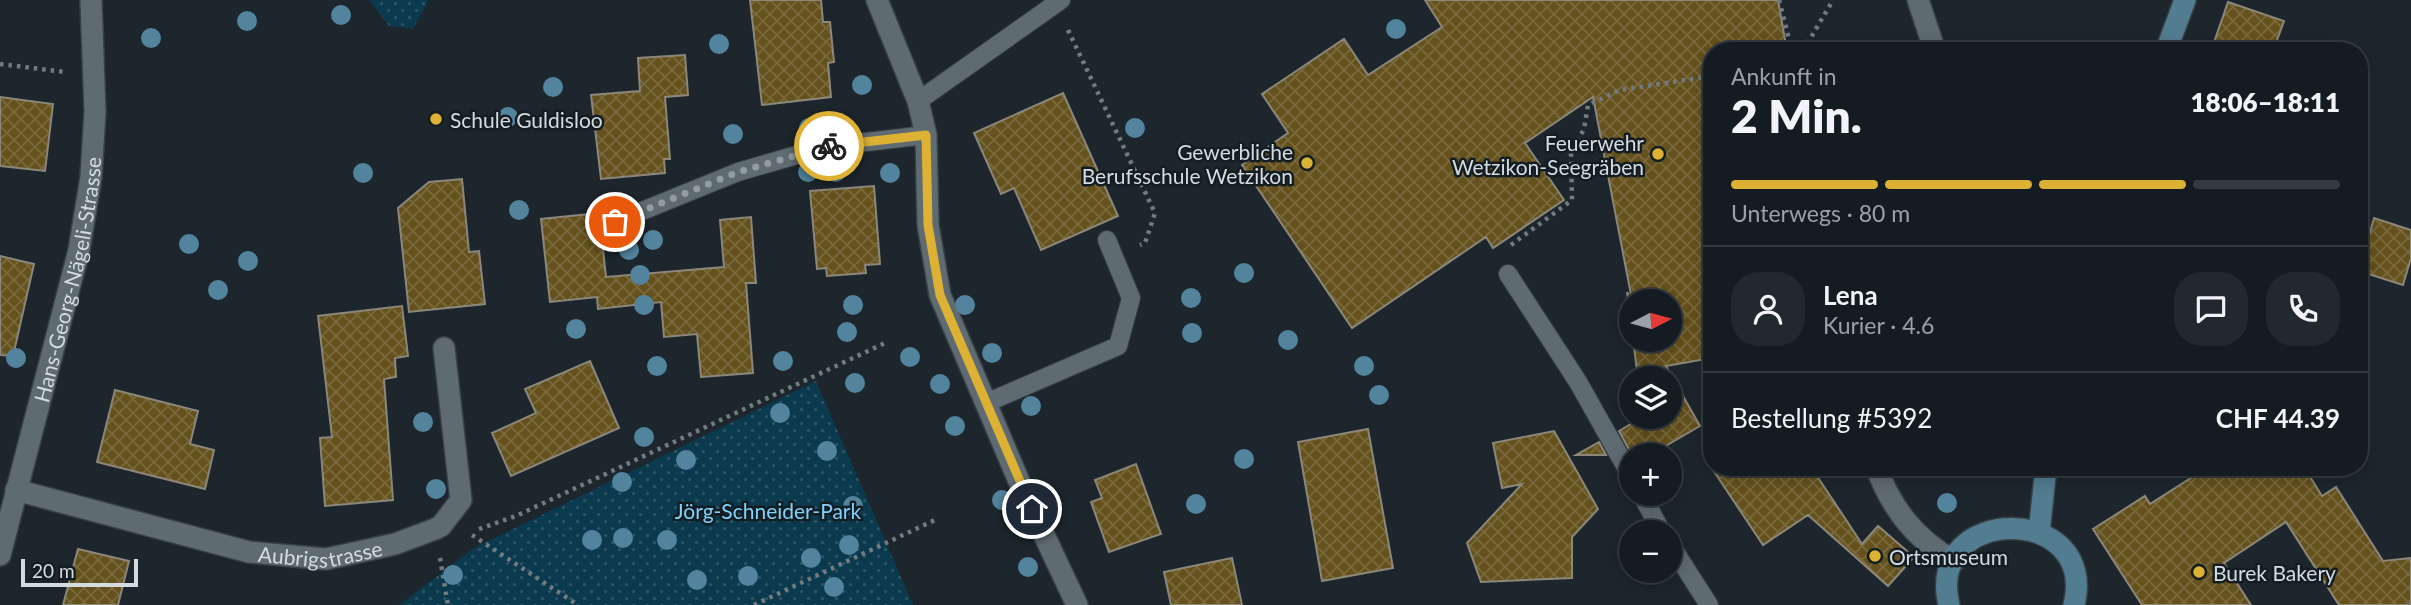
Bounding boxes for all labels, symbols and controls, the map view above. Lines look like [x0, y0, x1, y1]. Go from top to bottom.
text: Ankunft in [1731, 62, 1837, 90]
text: 18:06–18:11 [2190, 86, 2340, 118]
text: 2 Min. [1731, 88, 1862, 143]
place label: Schule Guldisloo [450, 107, 603, 132]
marker: Schule Guldisloo [428, 111, 444, 127]
courier [794, 111, 864, 181]
icon: bike [810, 127, 848, 165]
place label: Feuerwehr Wetzikon-Seegräben [1452, 130, 1644, 179]
place label: Gewerbliche Berufsschule Wetzikon [1082, 139, 1293, 188]
marker: Feuerwehr Wetzikon-Seegräben [1650, 146, 1666, 162]
marker: Gewerbliche Berufsschule Wetzikon [1299, 155, 1315, 171]
street label: Hans-Georg-Nägeli-Strasse [28, 156, 105, 405]
pin [585, 192, 645, 252]
text: Unterwegs · 80 m [1731, 199, 1910, 227]
icon: bag [596, 203, 634, 241]
button: person [1731, 272, 1805, 346]
button: chat [2174, 272, 2248, 346]
button: phone [2266, 272, 2340, 346]
text: Lena [1823, 279, 1878, 311]
north arrow [1619, 289, 1682, 352]
map controls [1619, 289, 1682, 583]
text: Kurier · 4.6 [1823, 311, 1934, 339]
button: layers [1619, 366, 1682, 429]
text: Bestellung #5392 [1731, 402, 1932, 434]
text: CHF 44.39 [2216, 402, 2340, 434]
button: + [1619, 443, 1682, 506]
pin [1002, 479, 1062, 539]
icon: home [1013, 490, 1051, 528]
park label: Jörg-Schneider-Park [675, 498, 861, 523]
button: − [1619, 520, 1682, 583]
street label: Aubrigstrasse [257, 535, 384, 572]
place label: Ortsmuseum [1889, 544, 2008, 569]
marker: Ortsmuseum [1867, 548, 1883, 564]
scale bar [21, 556, 138, 588]
text: 20 m [32, 559, 75, 582]
place label: Burek Bakery [2213, 560, 2336, 585]
marker: Burek Bakery [2191, 564, 2207, 580]

